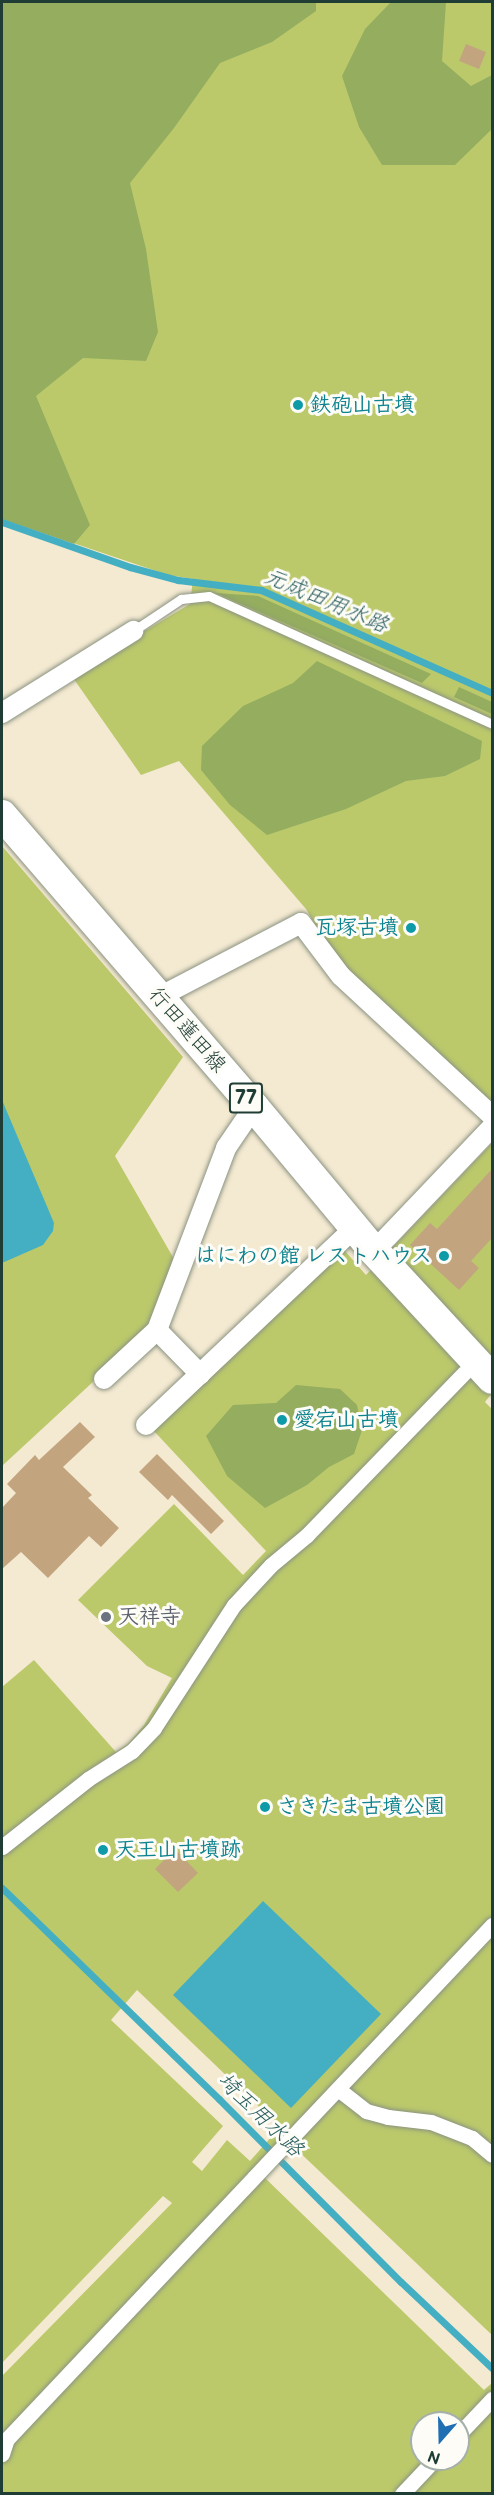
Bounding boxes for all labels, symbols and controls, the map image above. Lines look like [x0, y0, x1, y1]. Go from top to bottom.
place label: 鉄砲山古墳 [310, 392, 415, 418]
marker: 鉄砲山古墳 [291, 398, 305, 412]
water label: 元成田用水路 [260, 563, 392, 639]
place label: 瓦塚古墳 [315, 915, 399, 941]
marker: 瓦塚古墳 [404, 921, 418, 935]
street label: 行田蓮田線 [143, 982, 231, 1078]
road number: 77 [228, 1081, 264, 1115]
place label: はにわの館 レストハウス [195, 1243, 432, 1269]
marker: はにわの館 レストハウス [437, 1249, 451, 1263]
place label: 愛宕山古墳 [294, 1407, 399, 1433]
marker: 愛宕山古墳 [275, 1413, 289, 1427]
place label: 天祥寺 [118, 1604, 181, 1630]
marker: 天祥寺 [99, 1610, 113, 1624]
place label: さきたま古墳公園 [277, 1794, 445, 1820]
marker: さきたま古墳公園 [258, 1800, 272, 1814]
place label: 天王山古墳跡 [115, 1837, 241, 1863]
marker: 天王山古墳跡 [96, 1843, 110, 1857]
water label: 埼玉用水路 [211, 2067, 309, 2163]
north arrow [410, 2411, 470, 2471]
text: N [425, 2446, 443, 2467]

